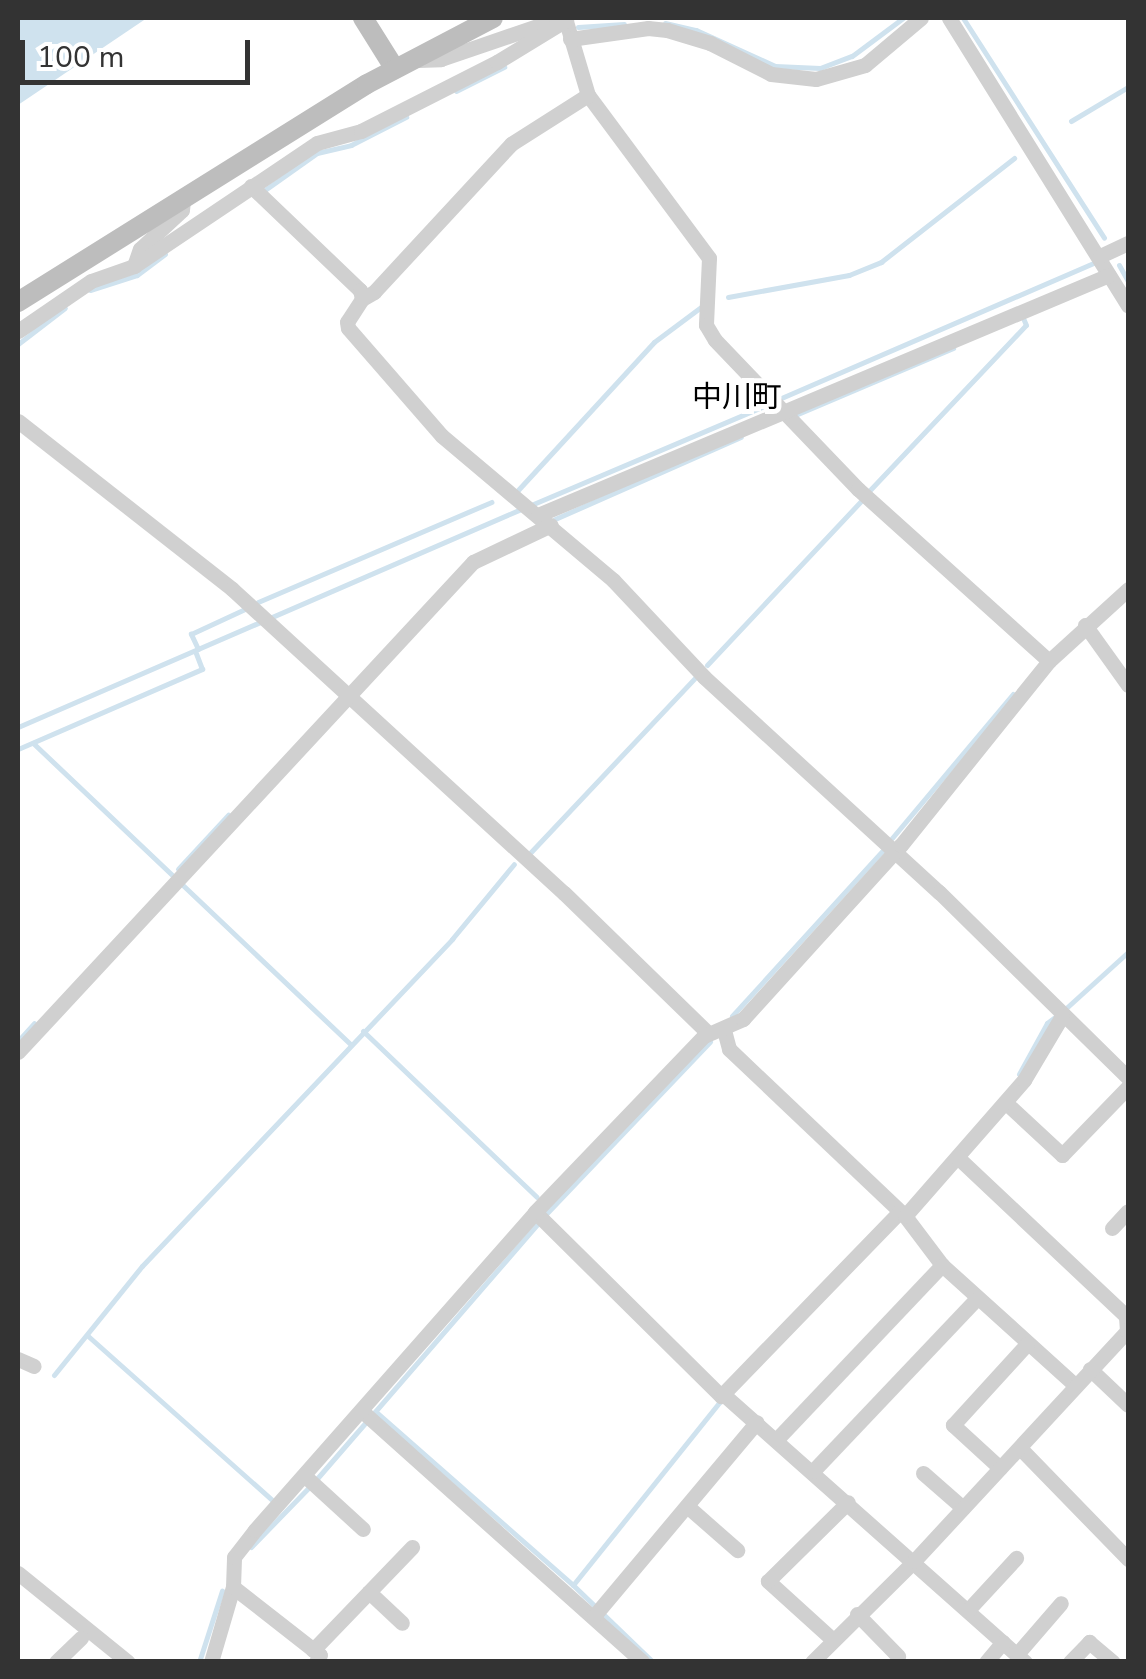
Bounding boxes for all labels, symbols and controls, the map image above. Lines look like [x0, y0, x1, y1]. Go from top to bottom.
scale bar [25, 20, 255, 82]
text: 100 m [37, 37, 124, 78]
district label: 中川町 [692, 380, 782, 416]

